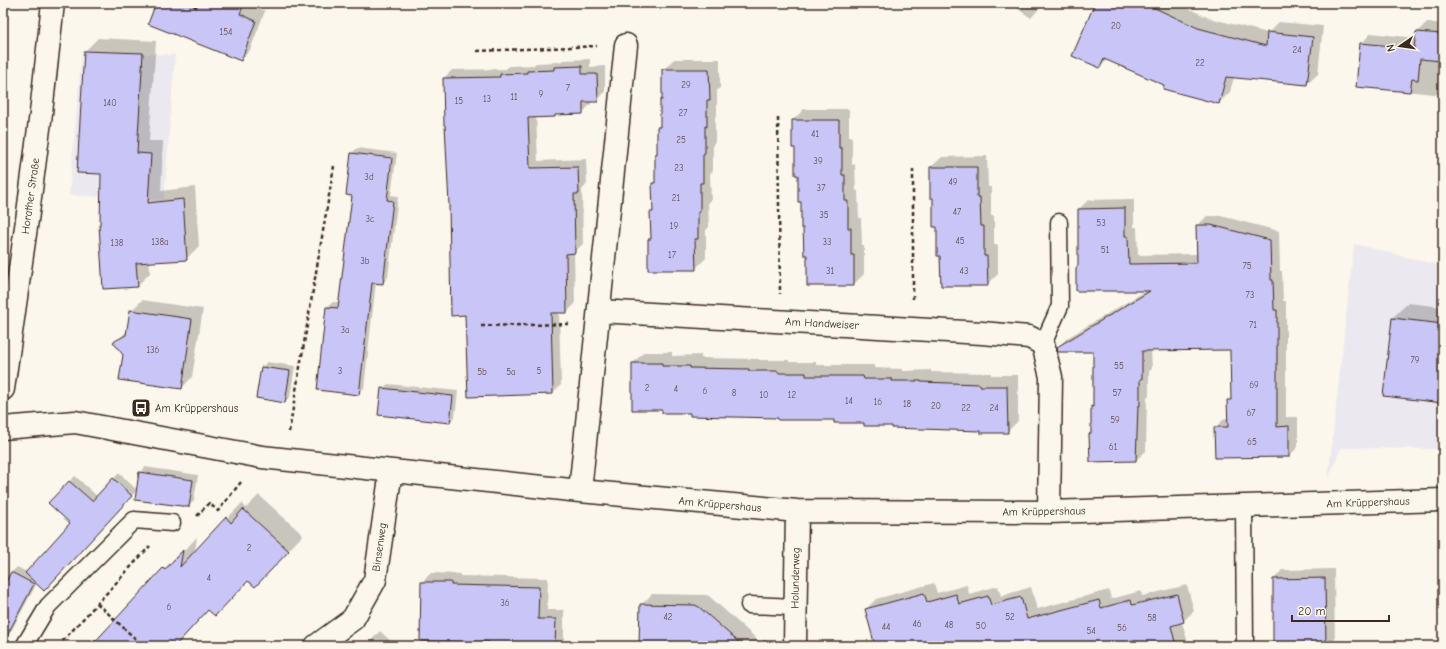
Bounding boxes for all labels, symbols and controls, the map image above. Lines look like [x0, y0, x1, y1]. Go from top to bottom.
house number: 20 [1111, 21, 1121, 31]
north arrow [1380, 26, 1420, 66]
house number: 154 [220, 27, 232, 37]
text: N [1384, 43, 1398, 53]
house number: 24 [1292, 45, 1302, 55]
house number: 22 [1195, 58, 1205, 68]
house number: 29 [681, 80, 691, 90]
house number: 7 [566, 83, 571, 93]
house number: 9 [539, 89, 544, 99]
house number: 11 [510, 92, 518, 102]
house number: 13 [483, 94, 491, 104]
house number: 15 [455, 96, 463, 106]
house number: 140 [103, 98, 117, 108]
house number: 27 [679, 108, 688, 118]
house number: 41 [811, 129, 819, 139]
house number: 25 [676, 135, 686, 145]
house number: 39 [813, 156, 823, 166]
street label: Horather Straße [19, 157, 42, 235]
house number: 23 [674, 163, 684, 173]
house number: 3d [364, 172, 374, 182]
house number: 49 [948, 177, 958, 187]
house number: 37 [817, 183, 826, 193]
house number: 21 [672, 193, 681, 203]
house number: 47 [953, 207, 962, 217]
house number: 35 [819, 210, 829, 220]
house number: 3c [366, 214, 375, 224]
house number: 53 [1096, 218, 1106, 228]
house number: 19 [670, 221, 678, 231]
house number: 45 [955, 236, 965, 246]
house number: 138a [151, 237, 169, 247]
house number: 33 [822, 237, 832, 247]
house number: 138 [111, 238, 124, 248]
house number: 51 [1101, 245, 1110, 255]
house number: 17 [668, 250, 677, 260]
house number: 3b [360, 256, 370, 266]
house number: 75 [1242, 261, 1252, 271]
house number: 31 [826, 266, 834, 276]
house number: 43 [960, 266, 968, 276]
house number: 73 [1246, 290, 1254, 300]
street label: Am Handweiser [785, 315, 860, 332]
house number: 71 [1249, 320, 1257, 330]
house number: 3a [340, 325, 350, 335]
house number: 136 [147, 345, 160, 355]
house number: 79 [1410, 355, 1420, 365]
house number: 55 [1114, 361, 1124, 371]
house number: 3 [338, 366, 342, 376]
house number: 5 [537, 366, 542, 376]
house number: 5b [477, 367, 487, 377]
house number: 5a [506, 367, 516, 377]
house number: 69 [1249, 380, 1259, 390]
house number: 2 [645, 383, 650, 393]
house number: 4 [674, 384, 678, 394]
house number: 6 [703, 386, 708, 396]
house number: 8 [732, 388, 737, 398]
house number: 57 [1112, 388, 1122, 398]
house number: 10 [759, 390, 769, 400]
house number: 12 [788, 390, 796, 400]
house number: 14 [845, 396, 853, 406]
bus stop icon: Am Krüppershaus [130, 397, 152, 419]
house number: 16 [874, 397, 882, 407]
house number: 18 [903, 399, 911, 409]
house number: 20 [931, 401, 941, 411]
place label: Am Krüppershaus [155, 402, 239, 415]
house number: 22 [961, 403, 971, 413]
house number: 24 [989, 403, 999, 413]
house number: 67 [1246, 408, 1256, 418]
house number: 59 [1110, 415, 1120, 425]
house number: 65 [1247, 437, 1257, 447]
house number: 61 [1109, 442, 1118, 452]
street label: Am Krüppershaus [678, 494, 762, 515]
street label: Am Krüppershaus [1326, 495, 1410, 510]
street label: Am Krüppershaus [1002, 504, 1086, 519]
street label: Binsenweg [370, 522, 389, 572]
house number: 2 [247, 543, 252, 553]
street label: Holunderweg [788, 547, 803, 609]
house number: 4 [207, 573, 211, 583]
scale bar [1292, 597, 1389, 623]
house number: 36 [500, 598, 510, 608]
house number: 6 [167, 602, 172, 612]
text: 20 m [1298, 604, 1326, 618]
house number: 42 [663, 612, 673, 622]
house number: 52 [1005, 612, 1015, 622]
house number: 58 [1147, 613, 1157, 623]
house number: 46 [912, 619, 922, 629]
house number: 48 [945, 620, 954, 630]
house number: 50 [976, 621, 986, 631]
house number: 44 [882, 622, 890, 632]
house number: 56 [1117, 623, 1127, 633]
house number: 54 [1086, 626, 1096, 636]

